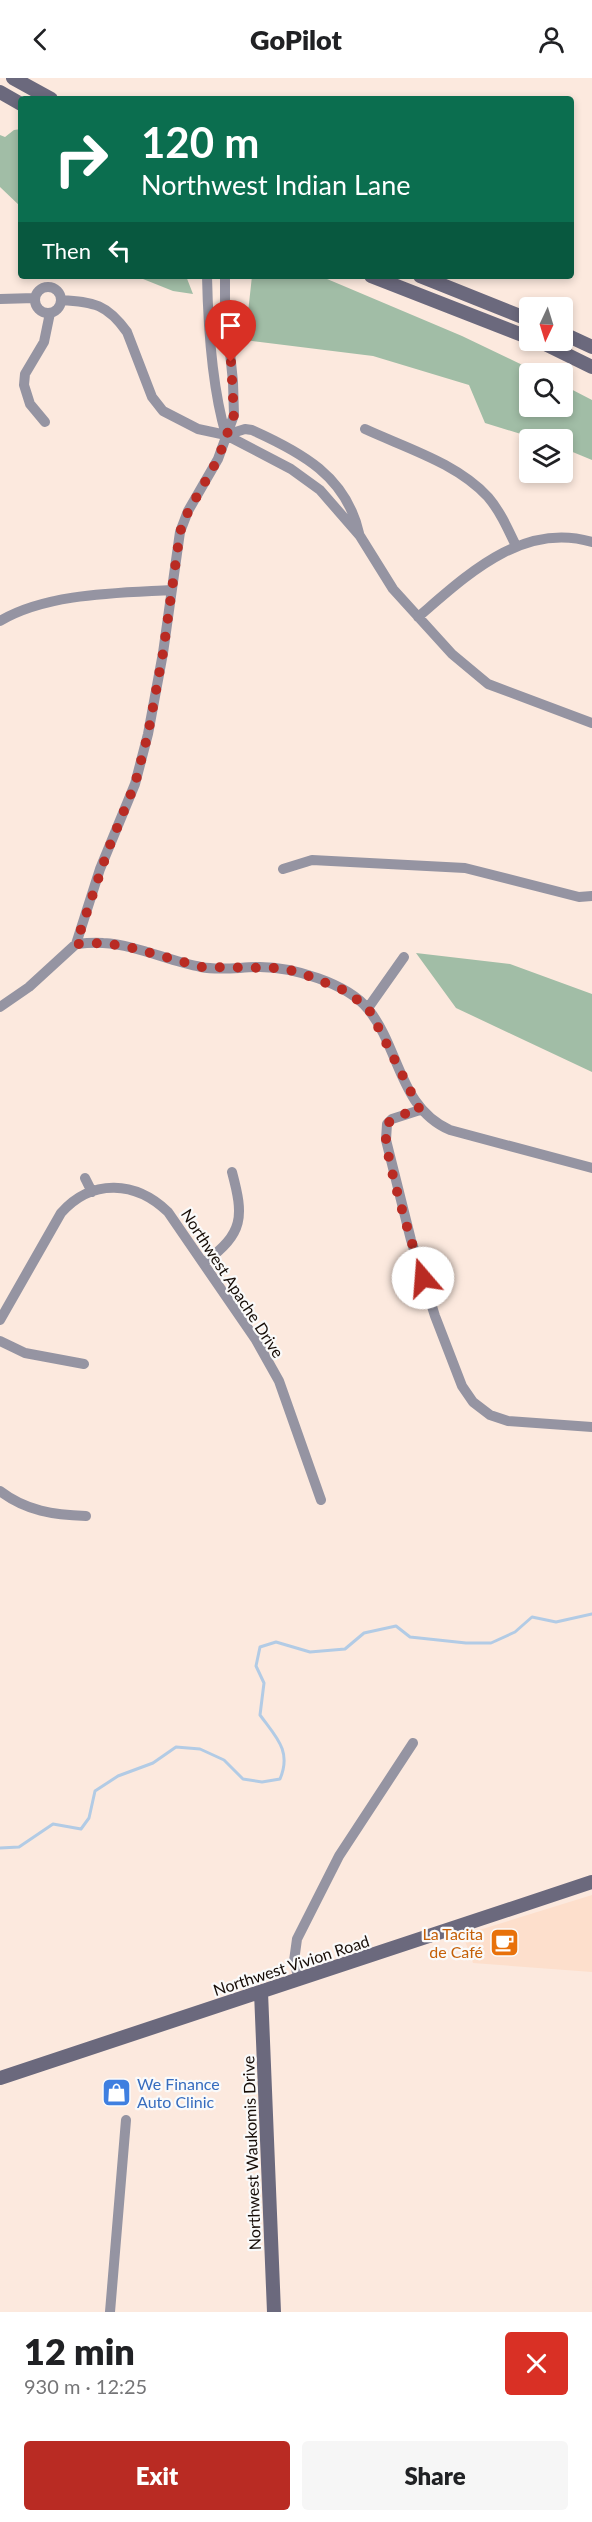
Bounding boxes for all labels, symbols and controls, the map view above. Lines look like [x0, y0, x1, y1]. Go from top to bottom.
icon: back [24, 23, 57, 56]
text: GoPilot [250, 23, 342, 56]
icon: person [535, 23, 568, 56]
text: 120 m [141, 117, 259, 167]
icon: right [42, 120, 120, 198]
text: Northwest Indian Lane [141, 168, 411, 201]
icon: left [103, 234, 136, 267]
text: Then [42, 237, 91, 264]
north arrow [519, 297, 573, 351]
map controls [519, 297, 573, 483]
pin [205, 300, 256, 362]
icon: arrive [214, 309, 247, 342]
button: search [519, 363, 573, 417]
button: layers [519, 429, 573, 483]
street label: Northwest Apache Drive [178, 1205, 288, 1361]
position arrow [391, 1246, 455, 1310]
place label: La Tacita de Café [422, 1924, 483, 1961]
cafe icon: La Tacita de Café [488, 1926, 520, 1958]
street label: Northwest Vivion Road [211, 1931, 371, 1999]
street label: Northwest Waukomis Drive [238, 2056, 264, 2250]
place label: We Finance Auto Clinic [137, 2074, 220, 2111]
shop icon: We Finance Auto Clinic [100, 2076, 132, 2108]
text: 12 min [24, 2329, 135, 2373]
button: close [505, 2332, 568, 2395]
text: 930 m · 12:25 [24, 2374, 147, 2398]
button: Exit [24, 2441, 290, 2510]
button: Share [302, 2441, 568, 2510]

